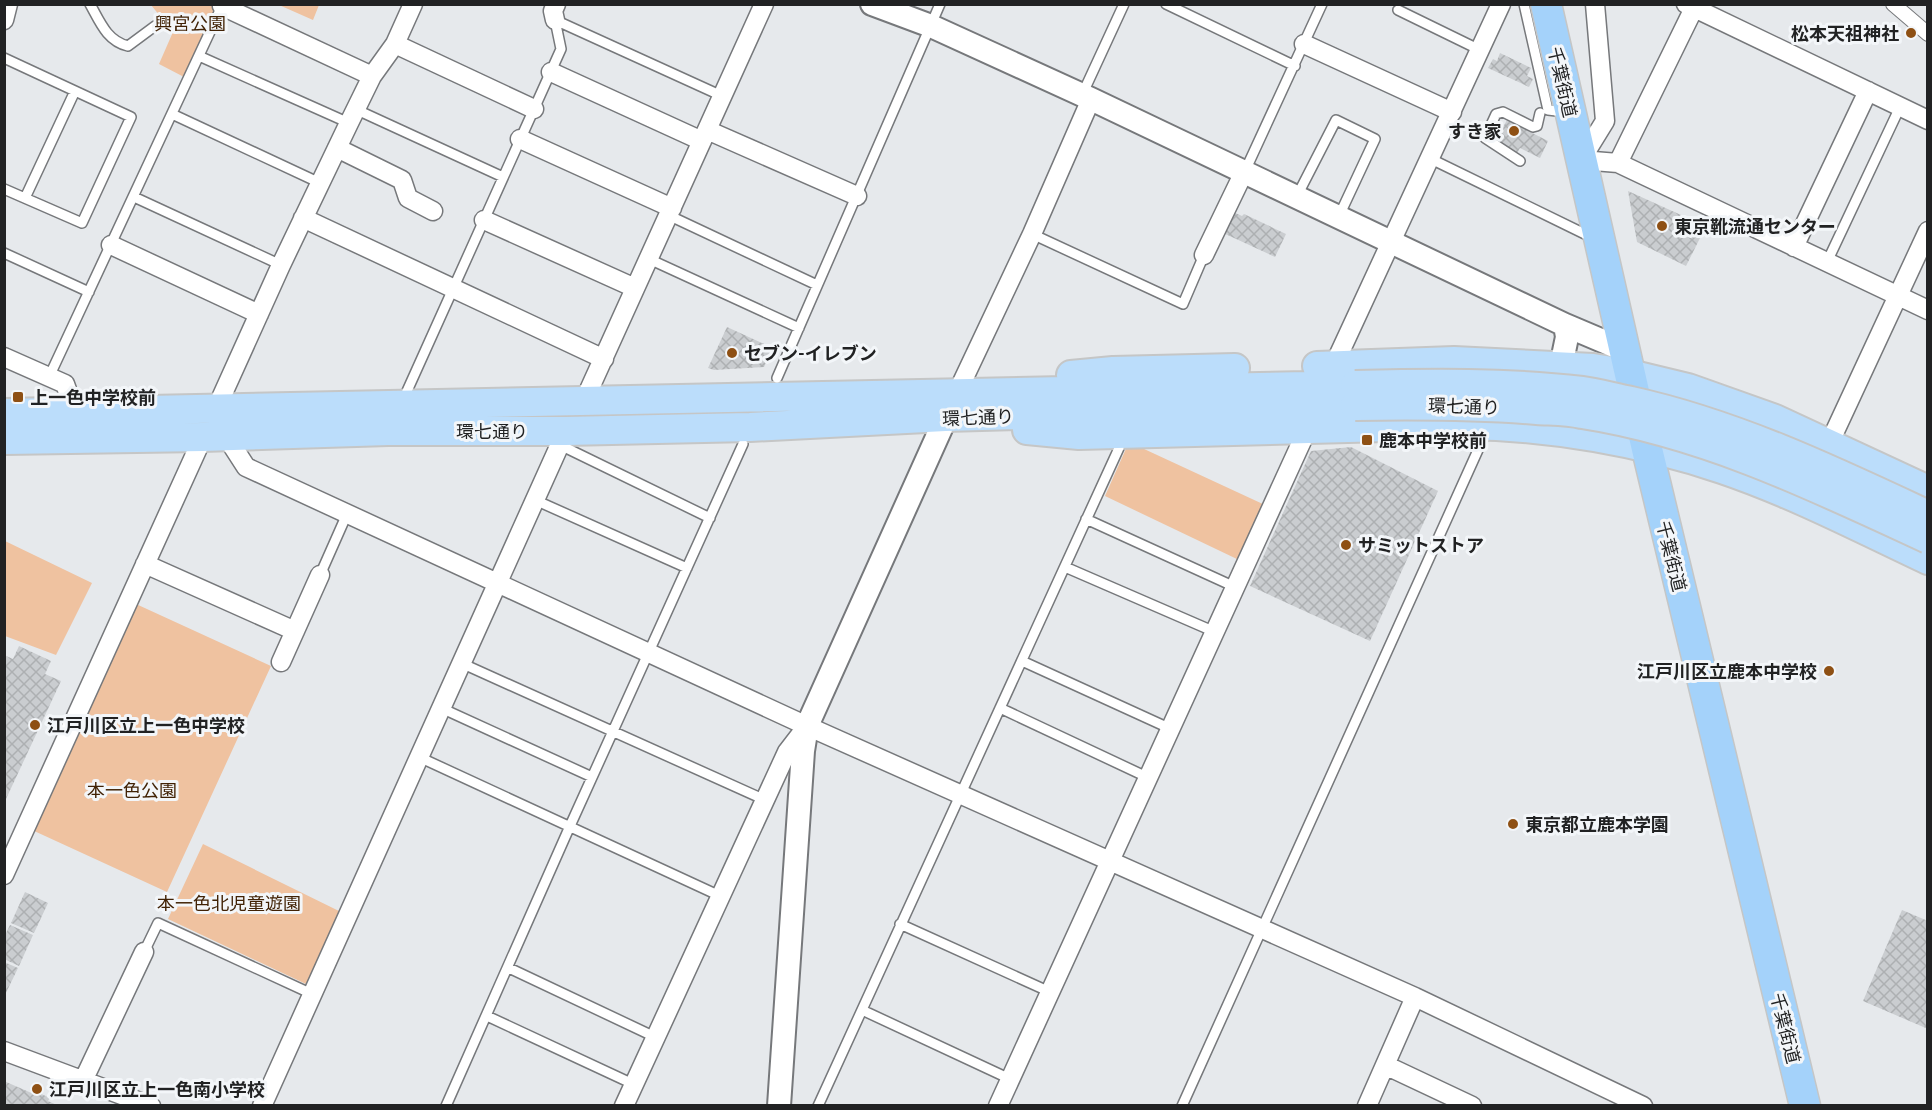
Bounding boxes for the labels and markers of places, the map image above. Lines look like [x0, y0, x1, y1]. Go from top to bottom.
place label: 松本天祖神社 [1791, 22, 1899, 44]
marker: 松本天祖神社 [1904, 26, 1918, 40]
place label: すき家 [1448, 120, 1502, 142]
marker: すき家 [1507, 124, 1521, 138]
place label: 東京靴流通センター [1674, 215, 1836, 237]
marker: 東京靴流通センター [1655, 219, 1669, 233]
place label: セブン-イレブン [744, 342, 877, 364]
marker: セブン-イレブン [725, 346, 739, 360]
place label: 上一色中学校前 [30, 386, 156, 408]
marker: 上一色中学校前 [11, 390, 25, 404]
place label: 鹿本中学校前 [1379, 429, 1487, 451]
marker: 鹿本中学校前 [1360, 433, 1374, 447]
place label: サミットストア [1358, 534, 1484, 556]
marker: サミットストア [1339, 538, 1353, 552]
place label: 江戸川区立鹿本中学校 [1637, 660, 1817, 682]
marker: 江戸川区立鹿本中学校 [1822, 664, 1836, 678]
place label: 江戸川区立上一色中学校 [47, 714, 245, 736]
marker: 江戸川区立上一色中学校 [28, 718, 42, 732]
place label: 東京都立鹿本学園 [1525, 813, 1669, 835]
marker: 東京都立鹿本学園 [1506, 817, 1520, 831]
place label: 江戸川区立上一色南小学校 [49, 1078, 265, 1100]
marker: 江戸川区立上一色南小学校 [30, 1082, 44, 1096]

